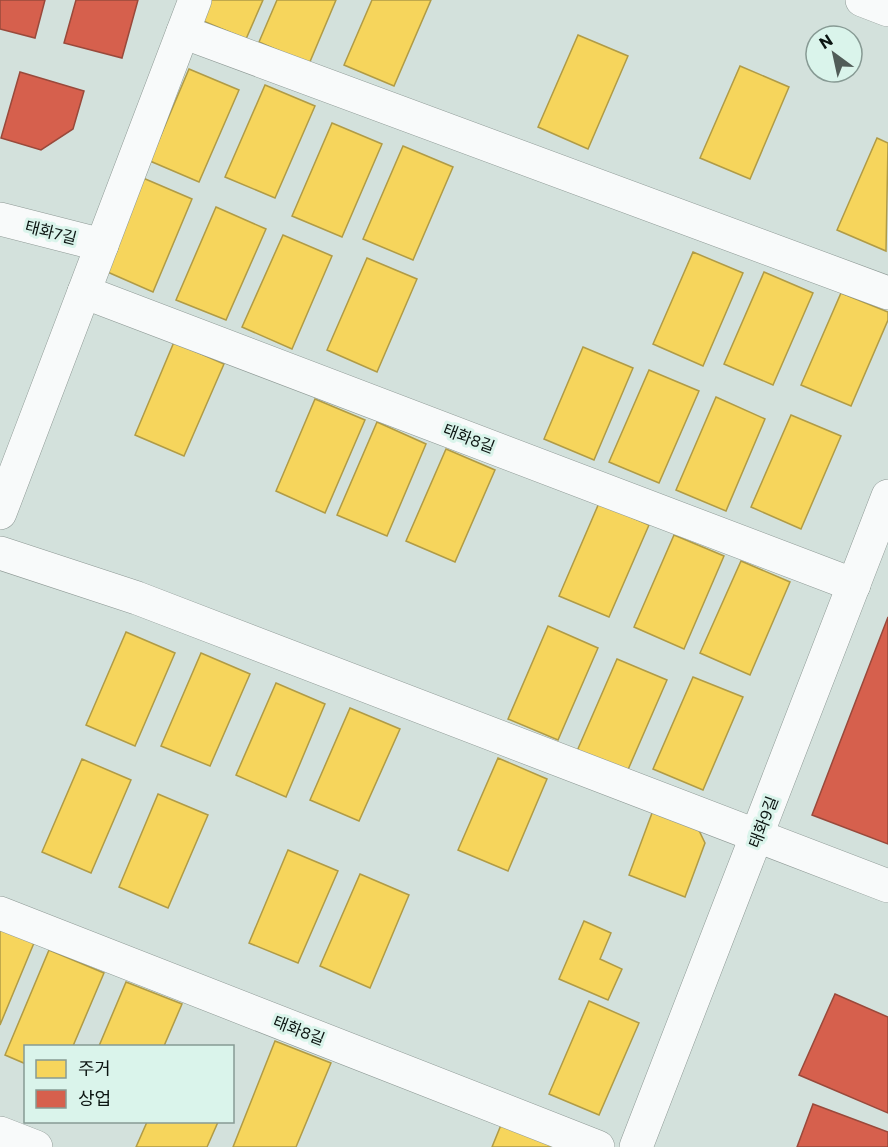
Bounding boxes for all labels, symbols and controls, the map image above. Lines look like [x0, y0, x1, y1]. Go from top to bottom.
north arrow [804, 24, 864, 84]
text: N [815, 30, 836, 52]
street label: 태화7길 [23, 216, 79, 247]
street label: 태화8길 [441, 419, 498, 456]
street label: 태화9길 [744, 793, 781, 850]
street label: 태화8길 [271, 1011, 328, 1048]
legend [24, 1045, 234, 1123]
text: 주거 [78, 1057, 111, 1079]
text: 상업 [78, 1087, 111, 1109]

